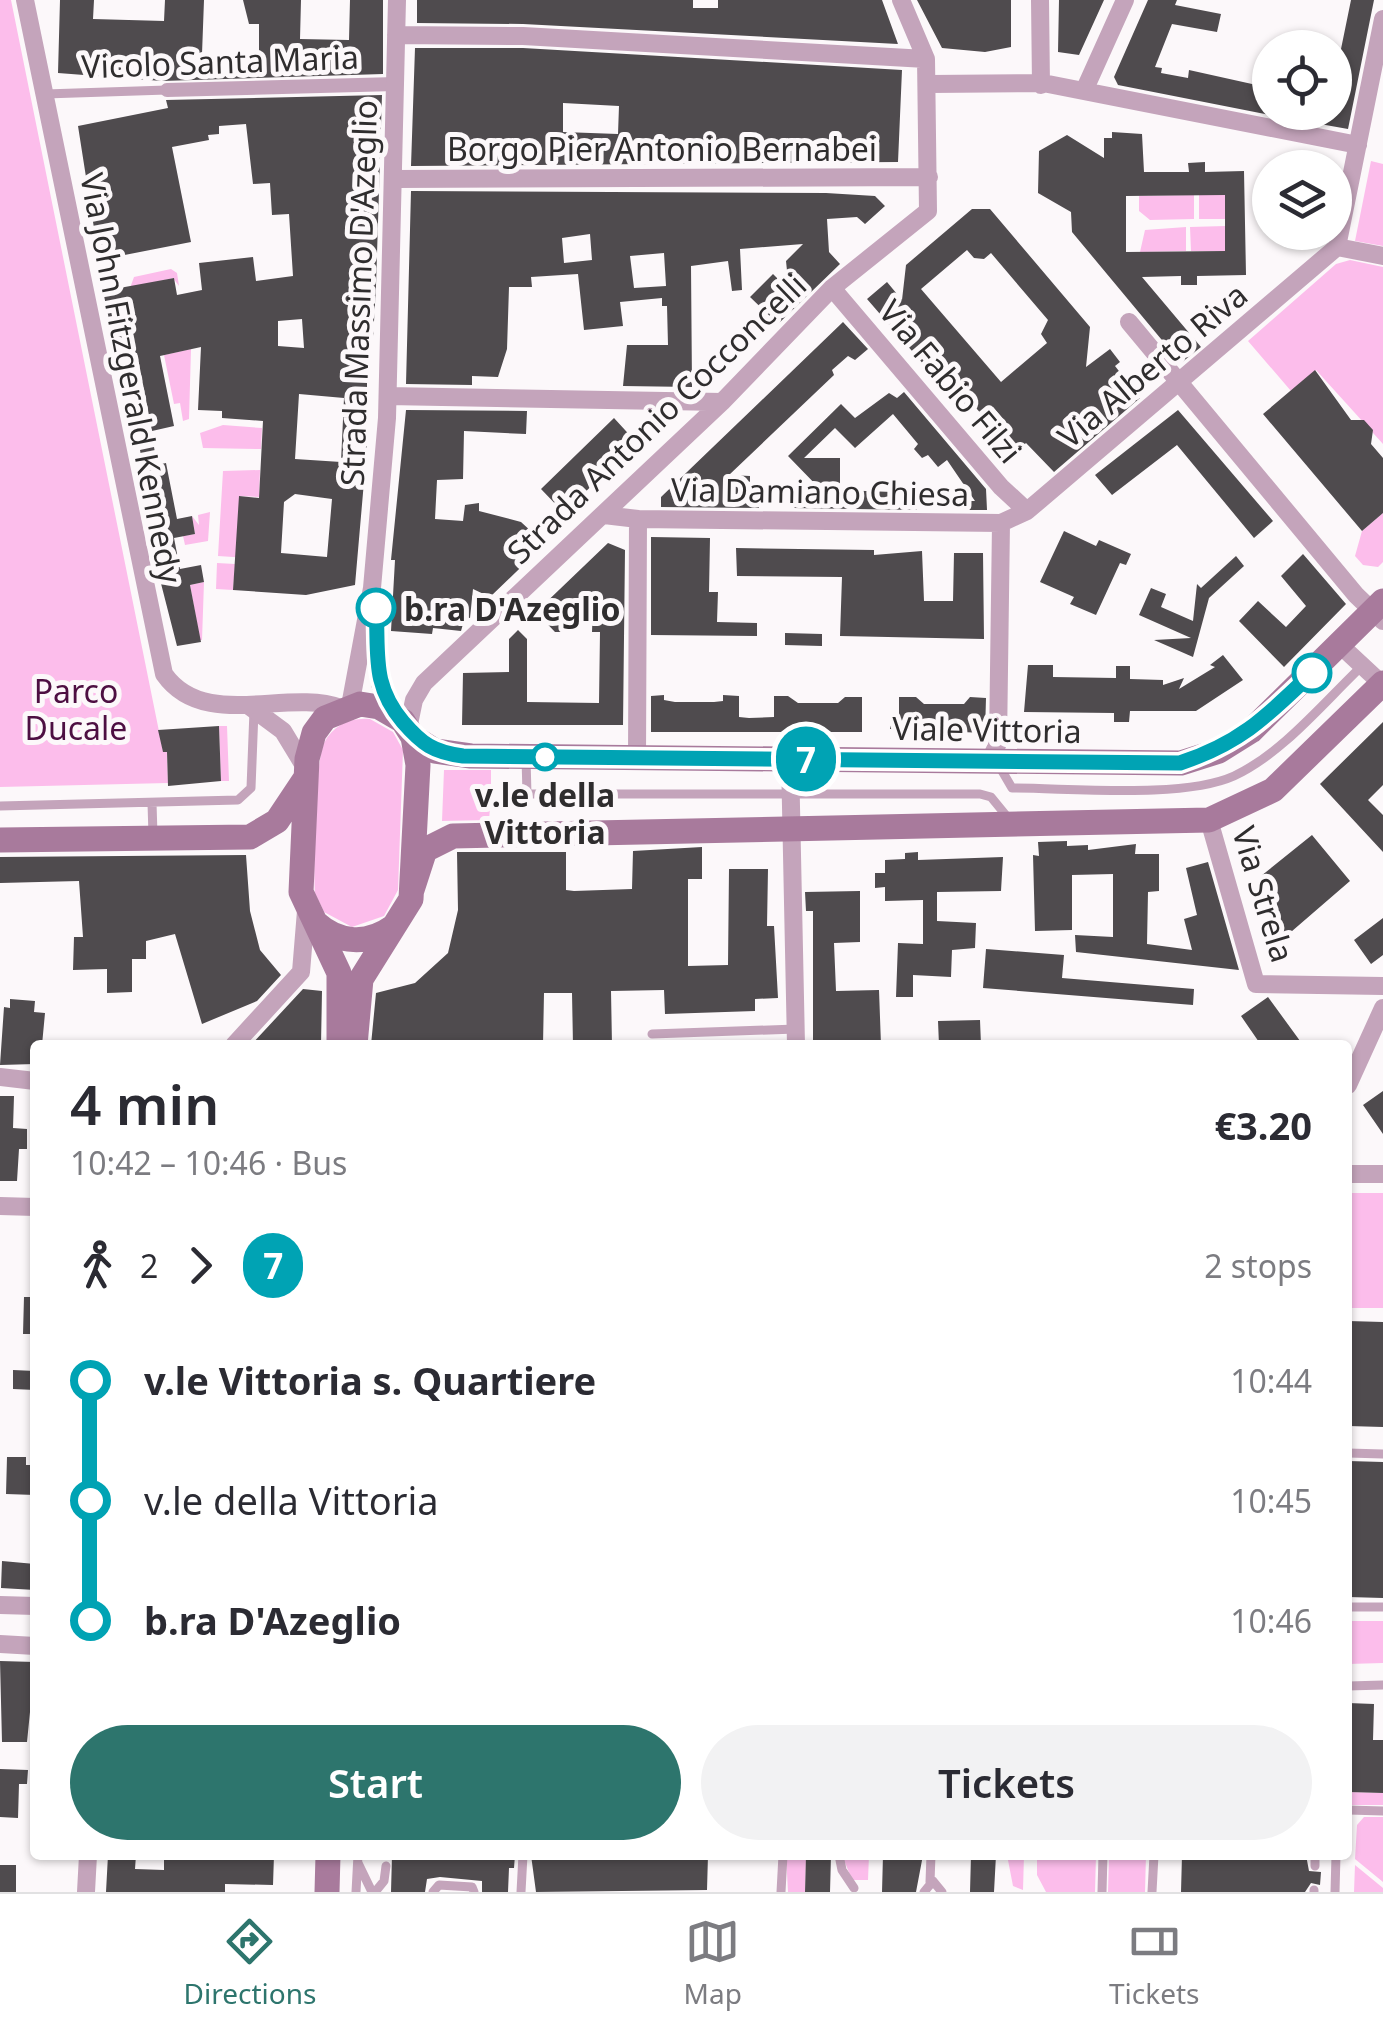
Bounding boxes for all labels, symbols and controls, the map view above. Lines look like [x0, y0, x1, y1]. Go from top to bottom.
map controls [1252, 30, 1352, 250]
button: locate [1252, 30, 1352, 130]
street label: Vicolo Santa Maria [81, 35, 359, 87]
street label: Strada Massimo D'Azeglio [330, 99, 386, 487]
street label: Borgo Pier Antonio Bernabei [447, 127, 877, 170]
button: layers [1252, 150, 1352, 250]
street label: Via John Fitzgerald Kennedy [71, 169, 193, 587]
street label: Strada Antonio Cocconcelli [497, 264, 815, 572]
street label: Via Alberto Riva [1048, 273, 1256, 457]
street label: Via Fabio Filzi [870, 290, 1032, 472]
street label: Via Damiano Chiesa [671, 467, 969, 515]
place label: b.ra D'Azeglio [404, 587, 620, 630]
marker: b.ra D'Azeglio [357, 589, 395, 627]
unlabelled marker [1293, 654, 1331, 692]
park label: Parco Ducale [25, 669, 127, 749]
street label: Viale Vittoria [892, 706, 1082, 752]
line badge: 7 [774, 726, 838, 792]
text: 7 [796, 736, 816, 783]
marker: v.le della Vittoria [532, 744, 558, 770]
place label: v.le della Vittoria [475, 773, 615, 853]
street label: Via Strela [1223, 821, 1305, 967]
text: 4 min [70, 1066, 219, 1141]
text: €3.20 [1214, 1099, 1312, 1151]
text: 10:42 – 10:46 · Bus [70, 1141, 347, 1184]
icon: walk [70, 1238, 125, 1293]
icon: forward [173, 1238, 228, 1293]
text: 7 [263, 1242, 283, 1289]
text: 2 [140, 1244, 158, 1287]
text: 2 stops [1204, 1244, 1312, 1287]
text: v.le Vittoria s. Quartiere [144, 1354, 596, 1406]
text: 10:44 [1230, 1359, 1312, 1402]
text: v.le della Vittoria [144, 1474, 439, 1526]
text: 10:45 [1230, 1479, 1312, 1522]
text: b.ra D'Azeglio [144, 1594, 401, 1646]
text: 10:46 [1230, 1599, 1312, 1642]
button: Start [70, 1725, 681, 1840]
button: Tickets [701, 1725, 1312, 1840]
tab: Directions [184, 1914, 316, 2012]
tab: Map [684, 1914, 742, 2012]
tab: Tickets [1109, 1914, 1199, 2012]

